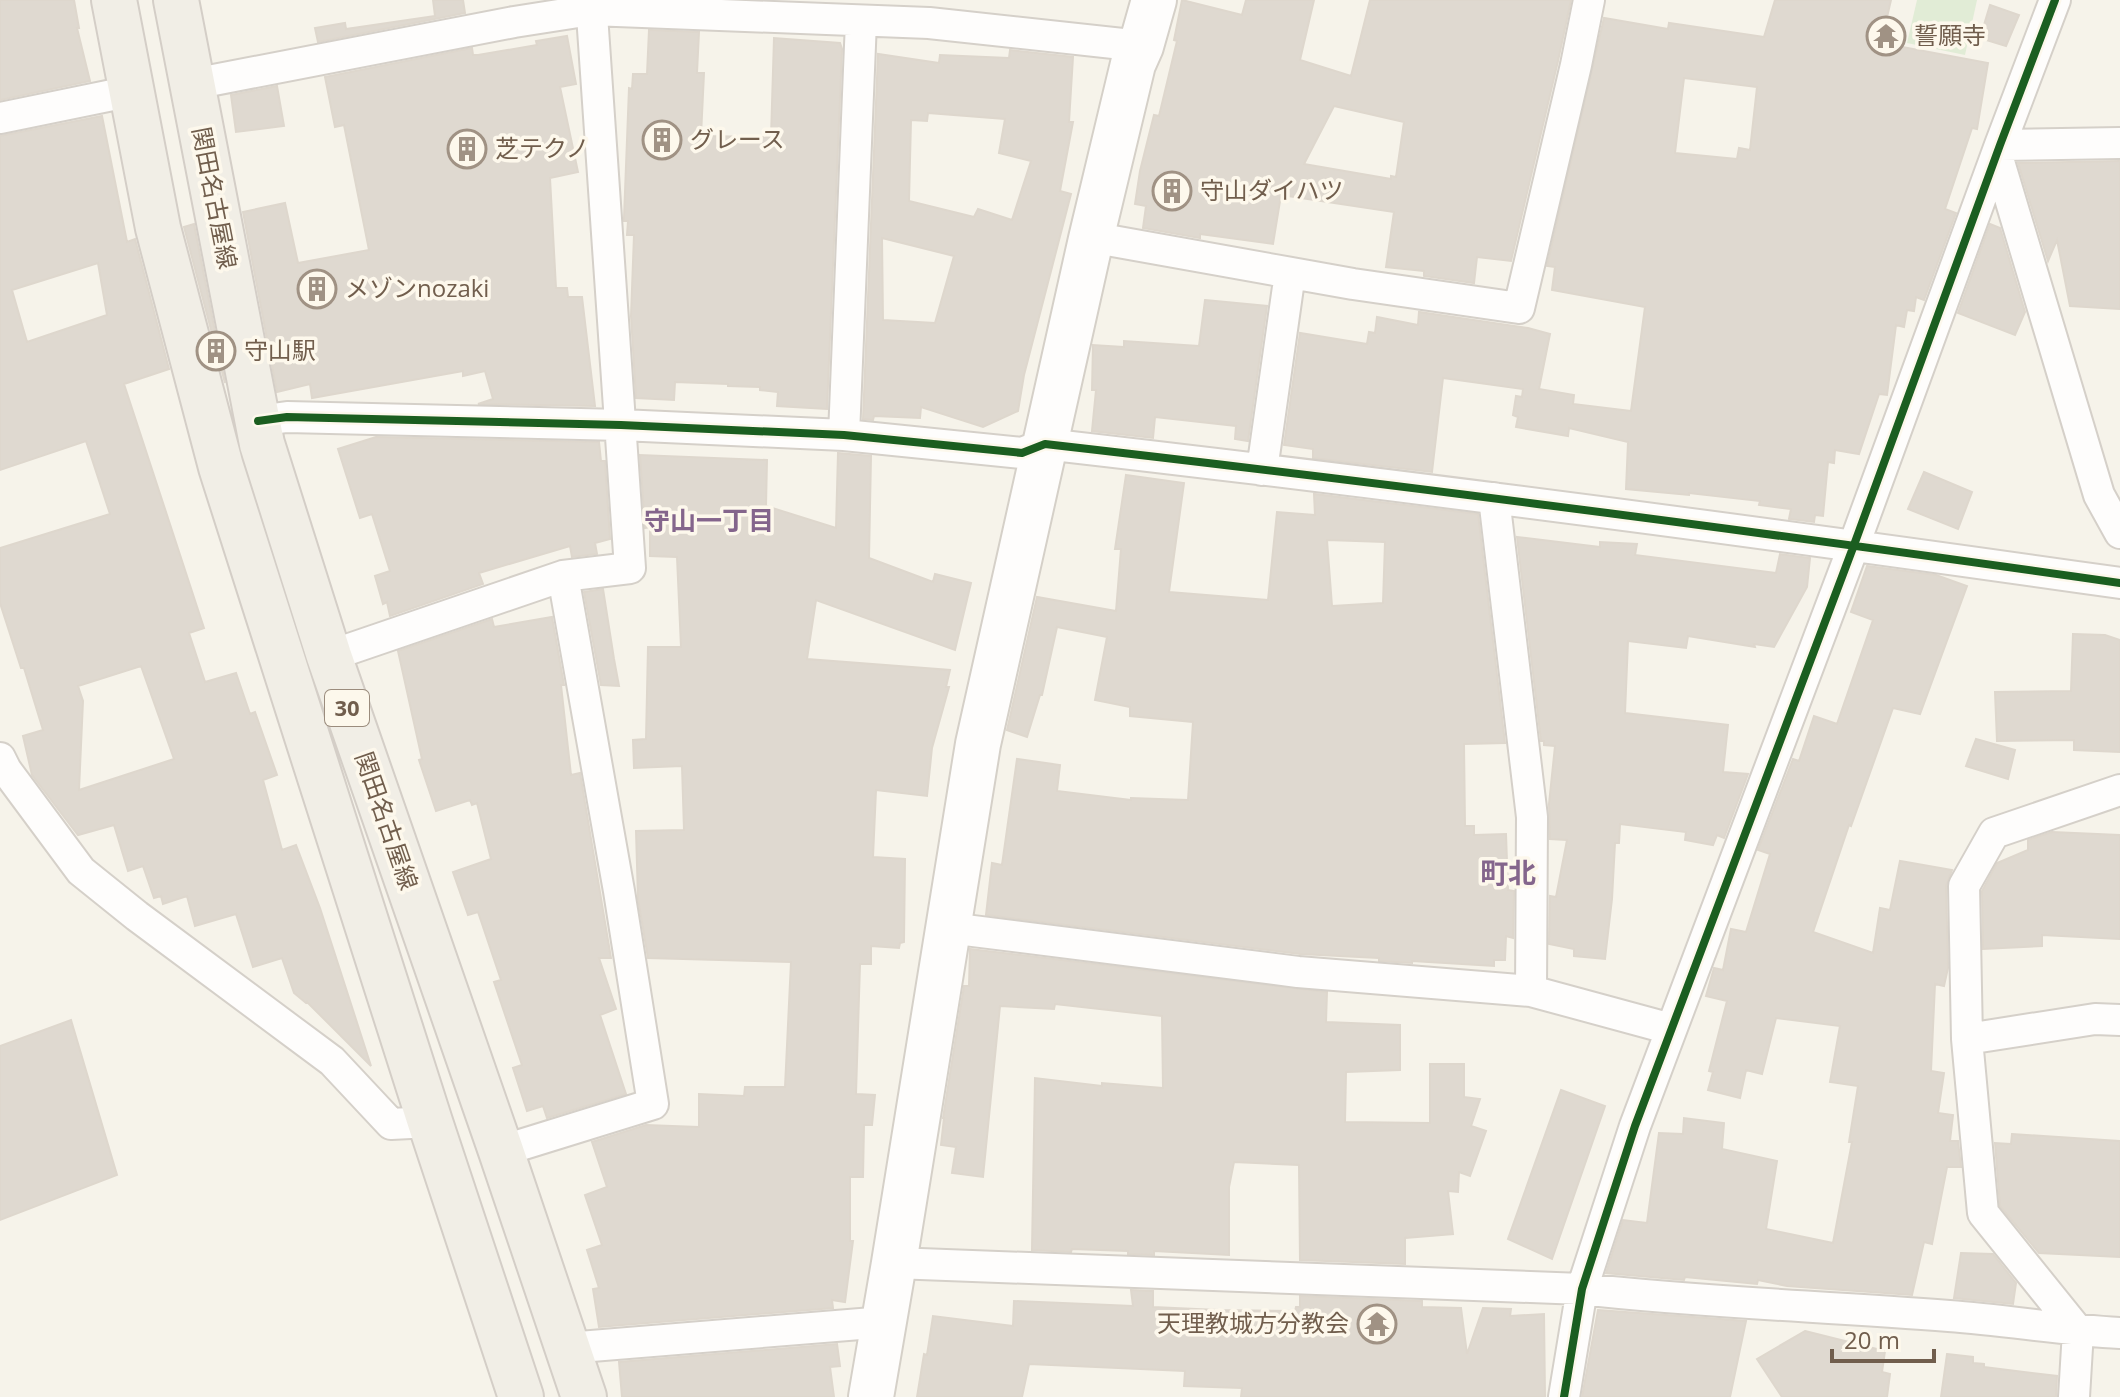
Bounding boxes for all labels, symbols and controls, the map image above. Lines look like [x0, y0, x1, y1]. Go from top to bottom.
temple icon: 誓願寺 [1865, 15, 1907, 57]
place label: 誓願寺 [1914, 18, 1986, 51]
building icon: グレース [641, 119, 683, 161]
place label: グレース [690, 122, 785, 155]
street label: 関田名古屋線 [186, 124, 245, 272]
building icon: 芝テクノ [446, 128, 488, 170]
place label: 芝テクノ [495, 131, 590, 164]
building icon: 守山ダイハツ [1151, 170, 1193, 212]
place label: 守山ダイハツ [1200, 173, 1344, 206]
building icon: メゾンnozaki [296, 268, 338, 310]
place label: メゾンnozaki [345, 271, 489, 304]
building icon: 守山駅 [195, 330, 237, 372]
place label: 守山駅 [244, 333, 316, 366]
district label: 守山一丁目 [644, 502, 774, 538]
road number: 30 [325, 690, 369, 726]
street label: 関田名古屋線 [348, 747, 426, 894]
district label: 町北 [1480, 853, 1536, 891]
temple icon: 天理教城方分教会 [1356, 1303, 1398, 1345]
place label: 天理教城方分教会 [1157, 1306, 1349, 1339]
scale bar [1832, 1313, 1934, 1363]
text: 20 m [1844, 1323, 1900, 1356]

